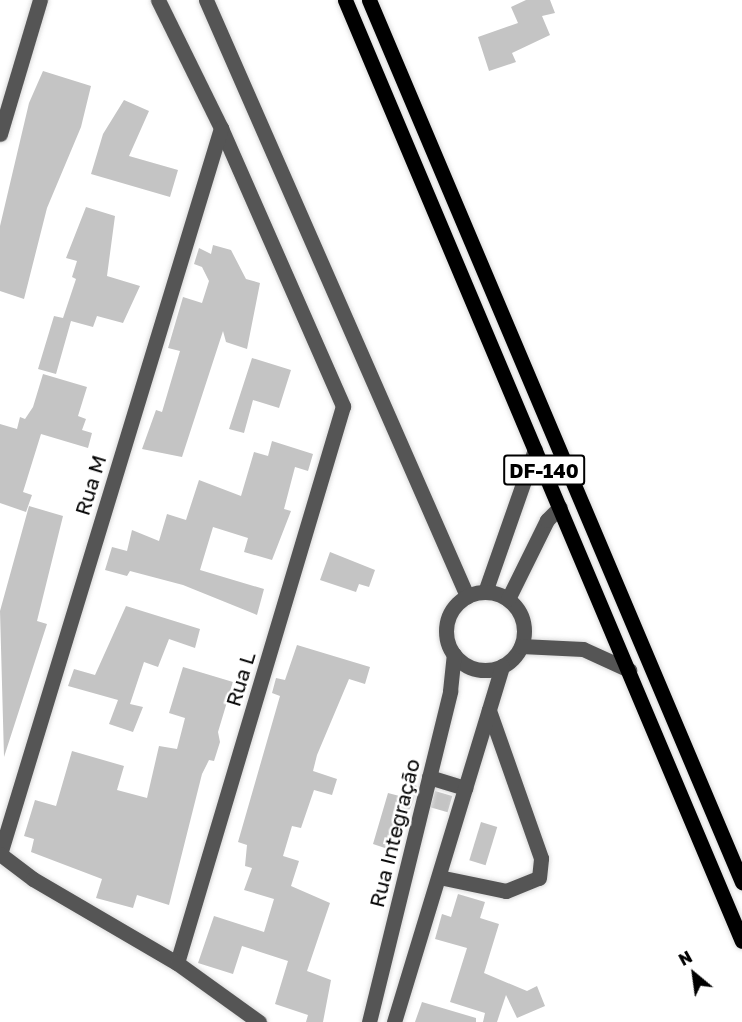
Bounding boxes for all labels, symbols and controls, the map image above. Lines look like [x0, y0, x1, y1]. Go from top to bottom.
street label: Rua M [69, 452, 111, 518]
road number: DF-140 [502, 453, 586, 487]
street label: Rua L [220, 649, 260, 709]
street label: Rua Integração [363, 756, 425, 910]
north arrow [664, 944, 724, 1004]
text: N [675, 947, 695, 970]

